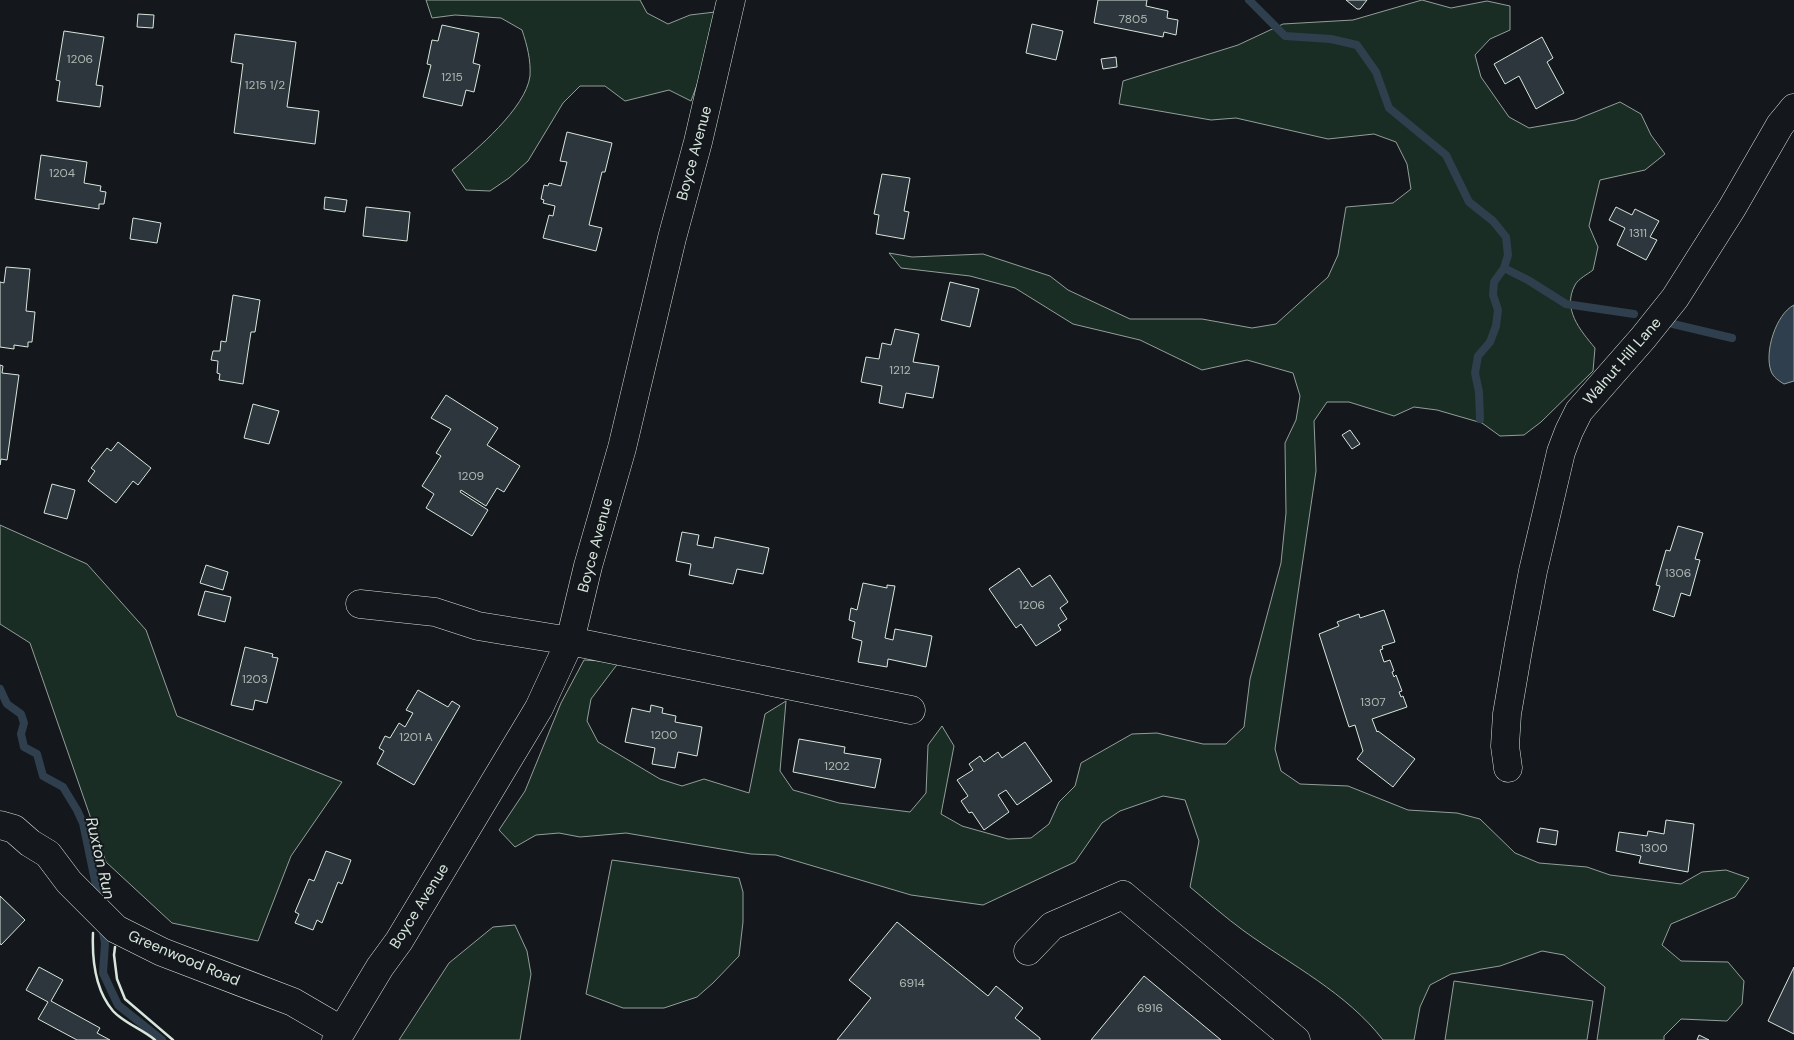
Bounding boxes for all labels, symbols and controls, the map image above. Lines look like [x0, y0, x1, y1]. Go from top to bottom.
house number: 7805 [1118, 11, 1148, 27]
house number: 1206 [67, 51, 93, 67]
house number: 1215 [441, 69, 463, 85]
house number: 1215 1/2 [245, 77, 285, 93]
street label: Boyce Avenue [672, 104, 716, 202]
house number: 1204 [49, 165, 75, 181]
house number: 1311 [1629, 225, 1647, 241]
street label: Walnut Hill Lane [1578, 313, 1666, 409]
house number: 1212 [889, 362, 911, 378]
house number: 1209 [458, 468, 484, 484]
street label: Boyce Avenue [573, 496, 617, 594]
house number: 1306 [1665, 565, 1691, 581]
house number: 1206 [1019, 597, 1045, 613]
house number: 1203 [242, 671, 268, 687]
house number: 1307 [1360, 694, 1386, 710]
house number: 1200 [651, 727, 677, 743]
house number: 1201 A [399, 729, 433, 745]
house number: 1202 [824, 758, 850, 774]
water label: Ruxton Run [81, 815, 120, 901]
house number: 1300 [1640, 840, 1668, 856]
street label: Boyce Avenue [385, 860, 453, 952]
street label: Greenwood Road [125, 925, 243, 991]
house number: 6914 [899, 975, 925, 991]
house number: 6916 [1137, 1000, 1163, 1016]

